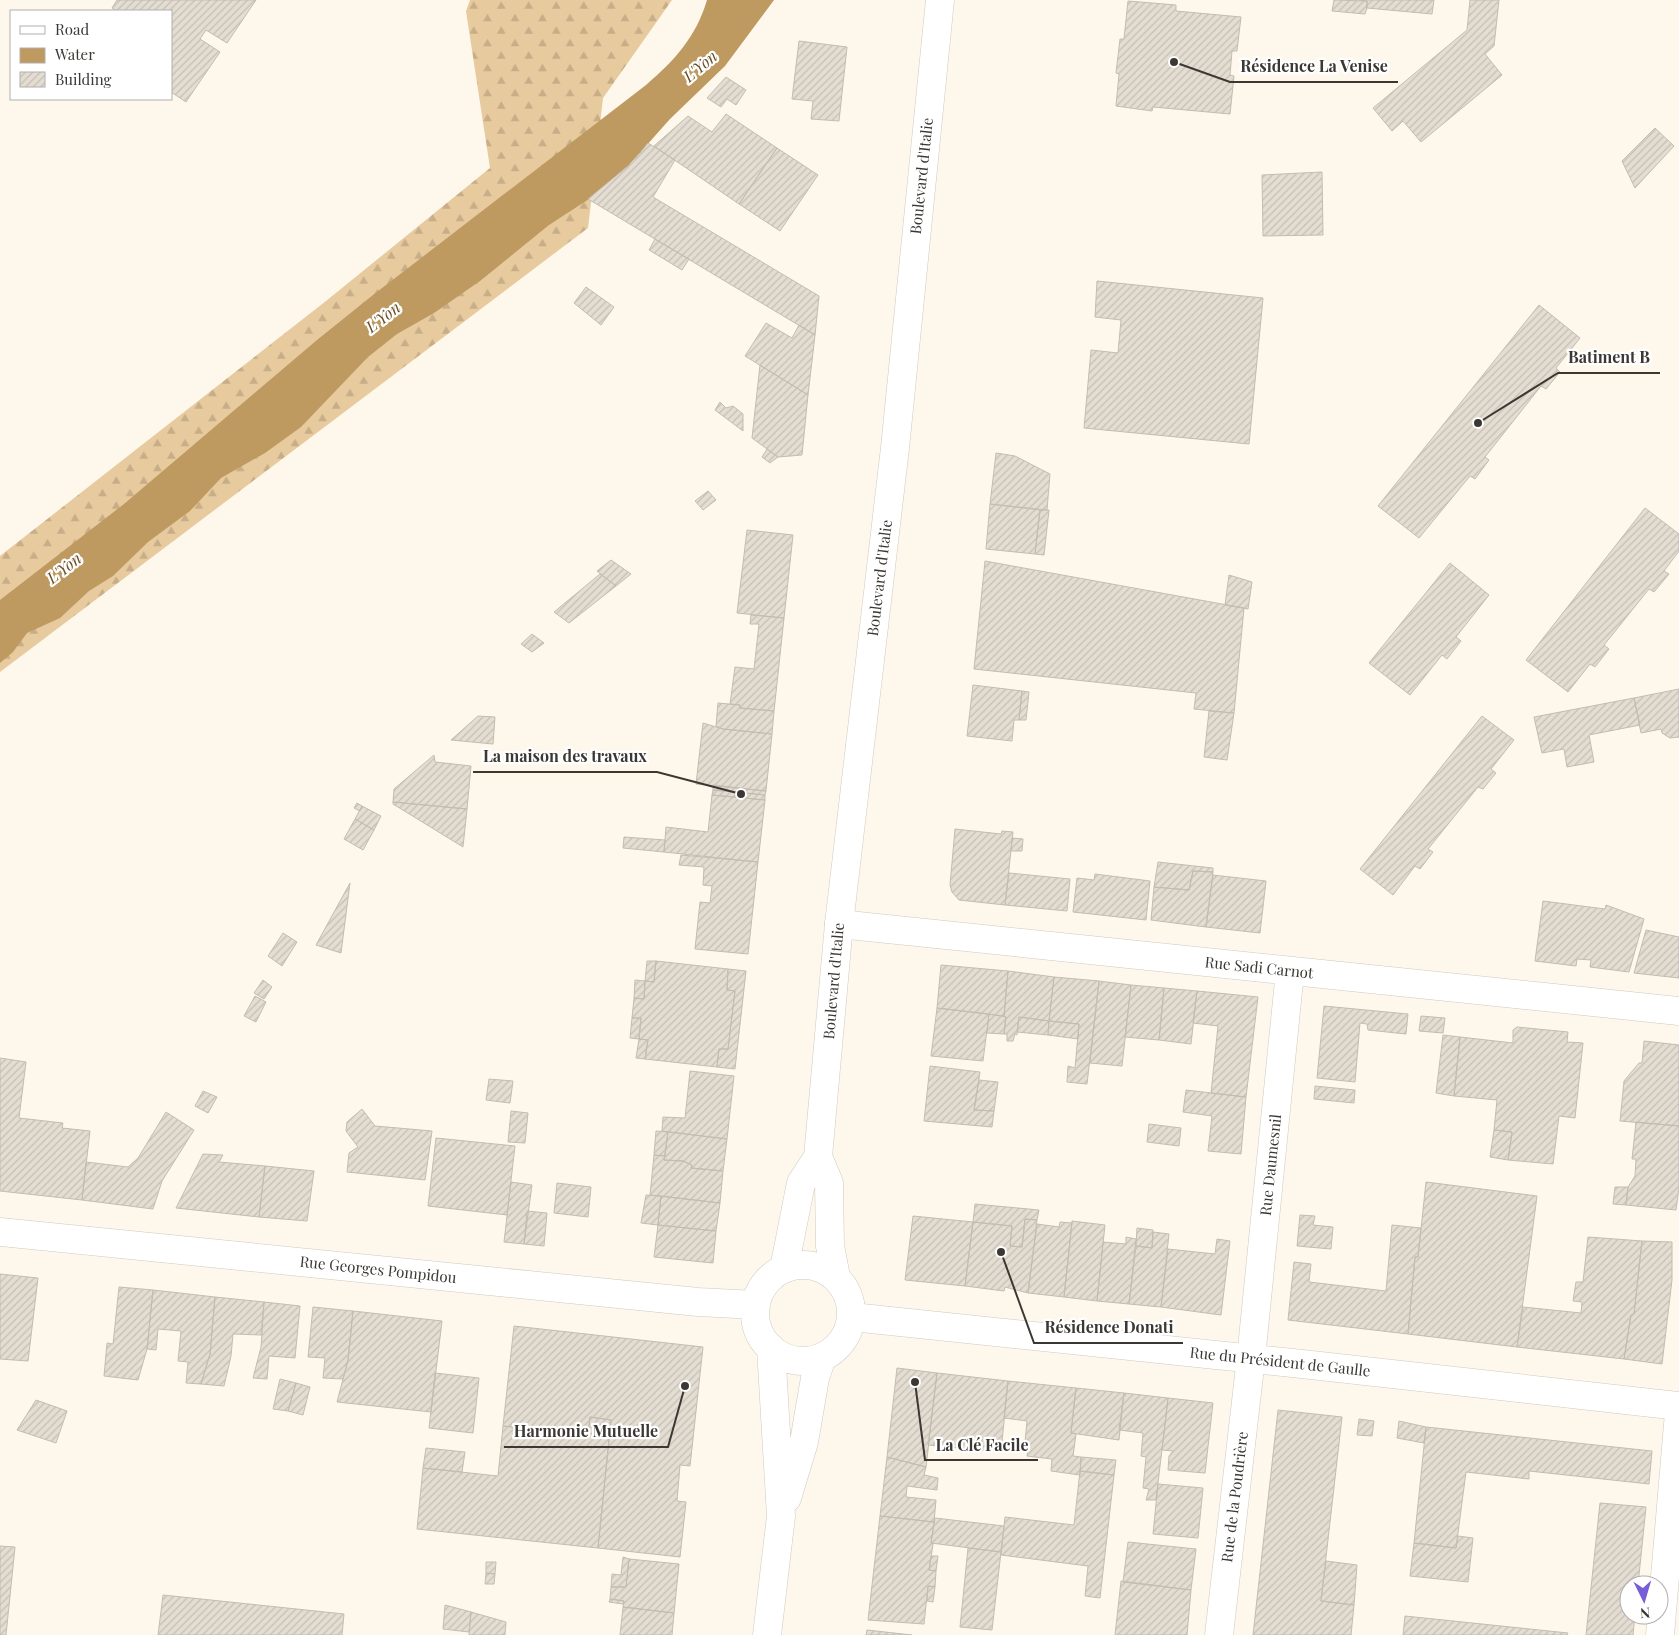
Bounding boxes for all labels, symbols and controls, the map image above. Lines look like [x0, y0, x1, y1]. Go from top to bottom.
legend [10, 10, 172, 100]
text: Road [55, 19, 89, 39]
text: Water [54, 44, 95, 64]
water label: L'Yon [677, 45, 721, 87]
callout: Résidence La Venise [1230, 51, 1398, 82]
text: Résidence La Venise [1240, 55, 1388, 76]
text: Building [55, 69, 112, 89]
street label: Boulevard d'Italie [905, 117, 937, 235]
water label: L'Yon [360, 297, 404, 337]
callout: Batiment B [1558, 342, 1660, 373]
text: Batiment B [1568, 346, 1650, 367]
street label: Boulevard d'Italie [862, 519, 896, 637]
water label: L'Yon [41, 548, 85, 588]
callout: La maison des travaux [473, 741, 657, 772]
text: La maison des travaux [483, 745, 647, 766]
street label: Boulevard d'Italie [818, 922, 848, 1040]
street label: Rue Sadi Carnot [1204, 951, 1315, 983]
street label: Rue Daumesnil [1255, 1113, 1285, 1217]
street label: Rue Georges Pompidou [299, 1251, 458, 1287]
callout: Résidence Donati [1034, 1312, 1183, 1343]
text: Résidence Donati [1045, 1316, 1173, 1337]
street label: Rue du Président de Gaulle [1189, 1342, 1371, 1380]
callout: Harmonie Mutuelle [504, 1416, 668, 1447]
text: Harmonie Mutuelle [514, 1420, 658, 1441]
callout: La Clé Facile [925, 1429, 1038, 1460]
street label: Rue de la Poudrière [1216, 1430, 1252, 1563]
text: La Clé Facile [936, 1434, 1028, 1455]
north arrow [1619, 1575, 1669, 1625]
text: N [1639, 1604, 1651, 1623]

